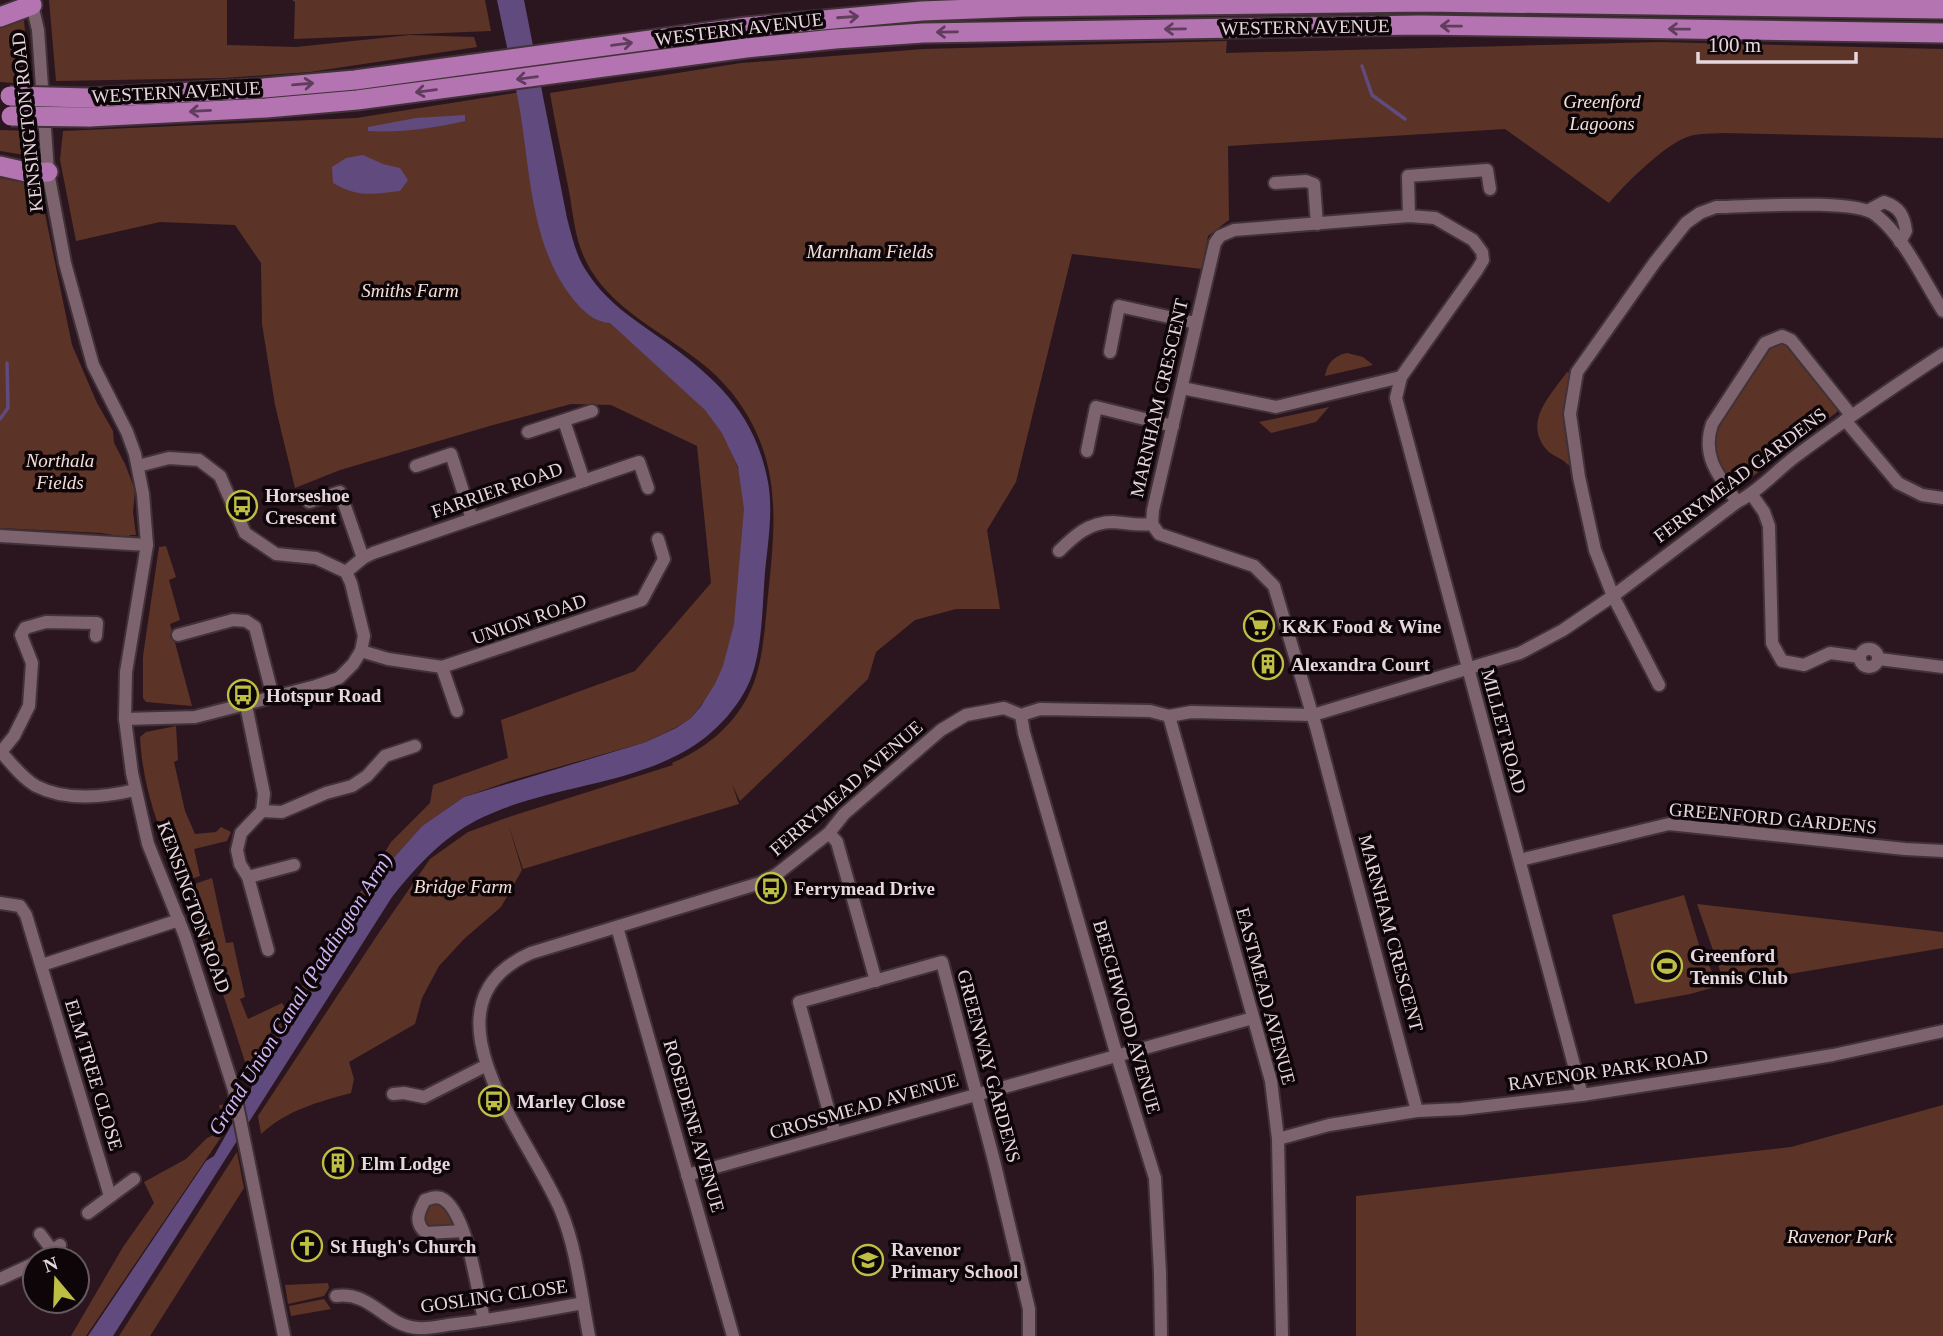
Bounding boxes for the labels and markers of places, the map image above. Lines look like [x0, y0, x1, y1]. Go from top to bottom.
place label: Horseshoe Crescent [265, 485, 349, 528]
bus stop icon: Horseshoe Crescent [225, 489, 259, 523]
supermarket icon: K&K Food & Wine [1242, 609, 1276, 643]
place label: K&K Food & Wine [1282, 616, 1441, 637]
building icon: Alexandra Court [1251, 647, 1285, 681]
place label: Alexandra Court [1291, 654, 1430, 675]
bus stop icon: Hotspur Road [226, 678, 260, 712]
place label: Hotspur Road [266, 685, 382, 706]
bus stop icon: Ferrymead Drive [754, 871, 788, 905]
place label: Ferrymead Drive [794, 878, 935, 899]
place label: Greenford Tennis Club [1690, 945, 1788, 988]
sports icon: Greenford Tennis Club [1650, 949, 1684, 983]
bus stop icon: Marley Close [477, 1084, 511, 1118]
place label: Marley Close [517, 1091, 625, 1112]
building icon: Elm Lodge [321, 1146, 355, 1180]
place label: Elm Lodge [361, 1153, 450, 1174]
church icon: St Hugh's Church [290, 1229, 324, 1263]
place label: St Hugh's Church [330, 1236, 477, 1257]
place label: Ravenor Primary School [891, 1239, 1018, 1282]
school or university icon: Ravenor Primary School [851, 1243, 885, 1277]

